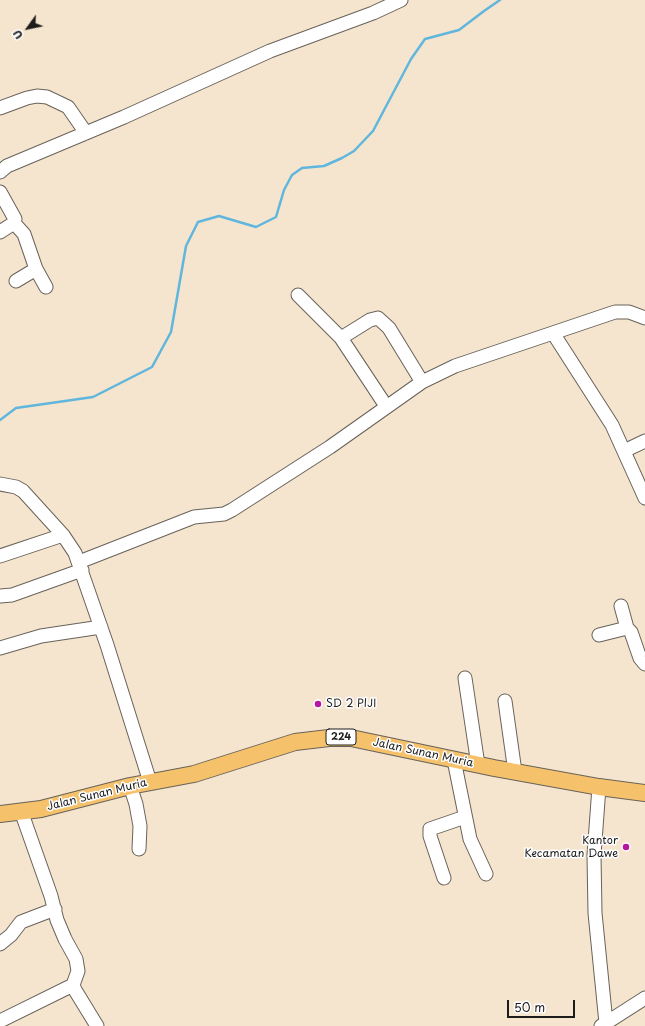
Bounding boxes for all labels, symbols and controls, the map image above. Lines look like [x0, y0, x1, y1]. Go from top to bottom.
north arrow [8, 8, 48, 48]
text: U [8, 27, 27, 43]
place label: SD 2 PIJI [326, 697, 376, 711]
marker: SD 2 PIJI [313, 699, 323, 709]
road number: 224 [326, 729, 356, 745]
street label: Jalan Sunan Muria [372, 736, 474, 770]
street label: Jalan Sunan Muria [46, 776, 148, 814]
place label: Kantor Kecamatan Dawe [524, 834, 618, 860]
marker: Kantor Kecamatan Dawe [621, 842, 631, 852]
scale bar [509, 992, 577, 1018]
text: 50 m [514, 998, 545, 1016]

